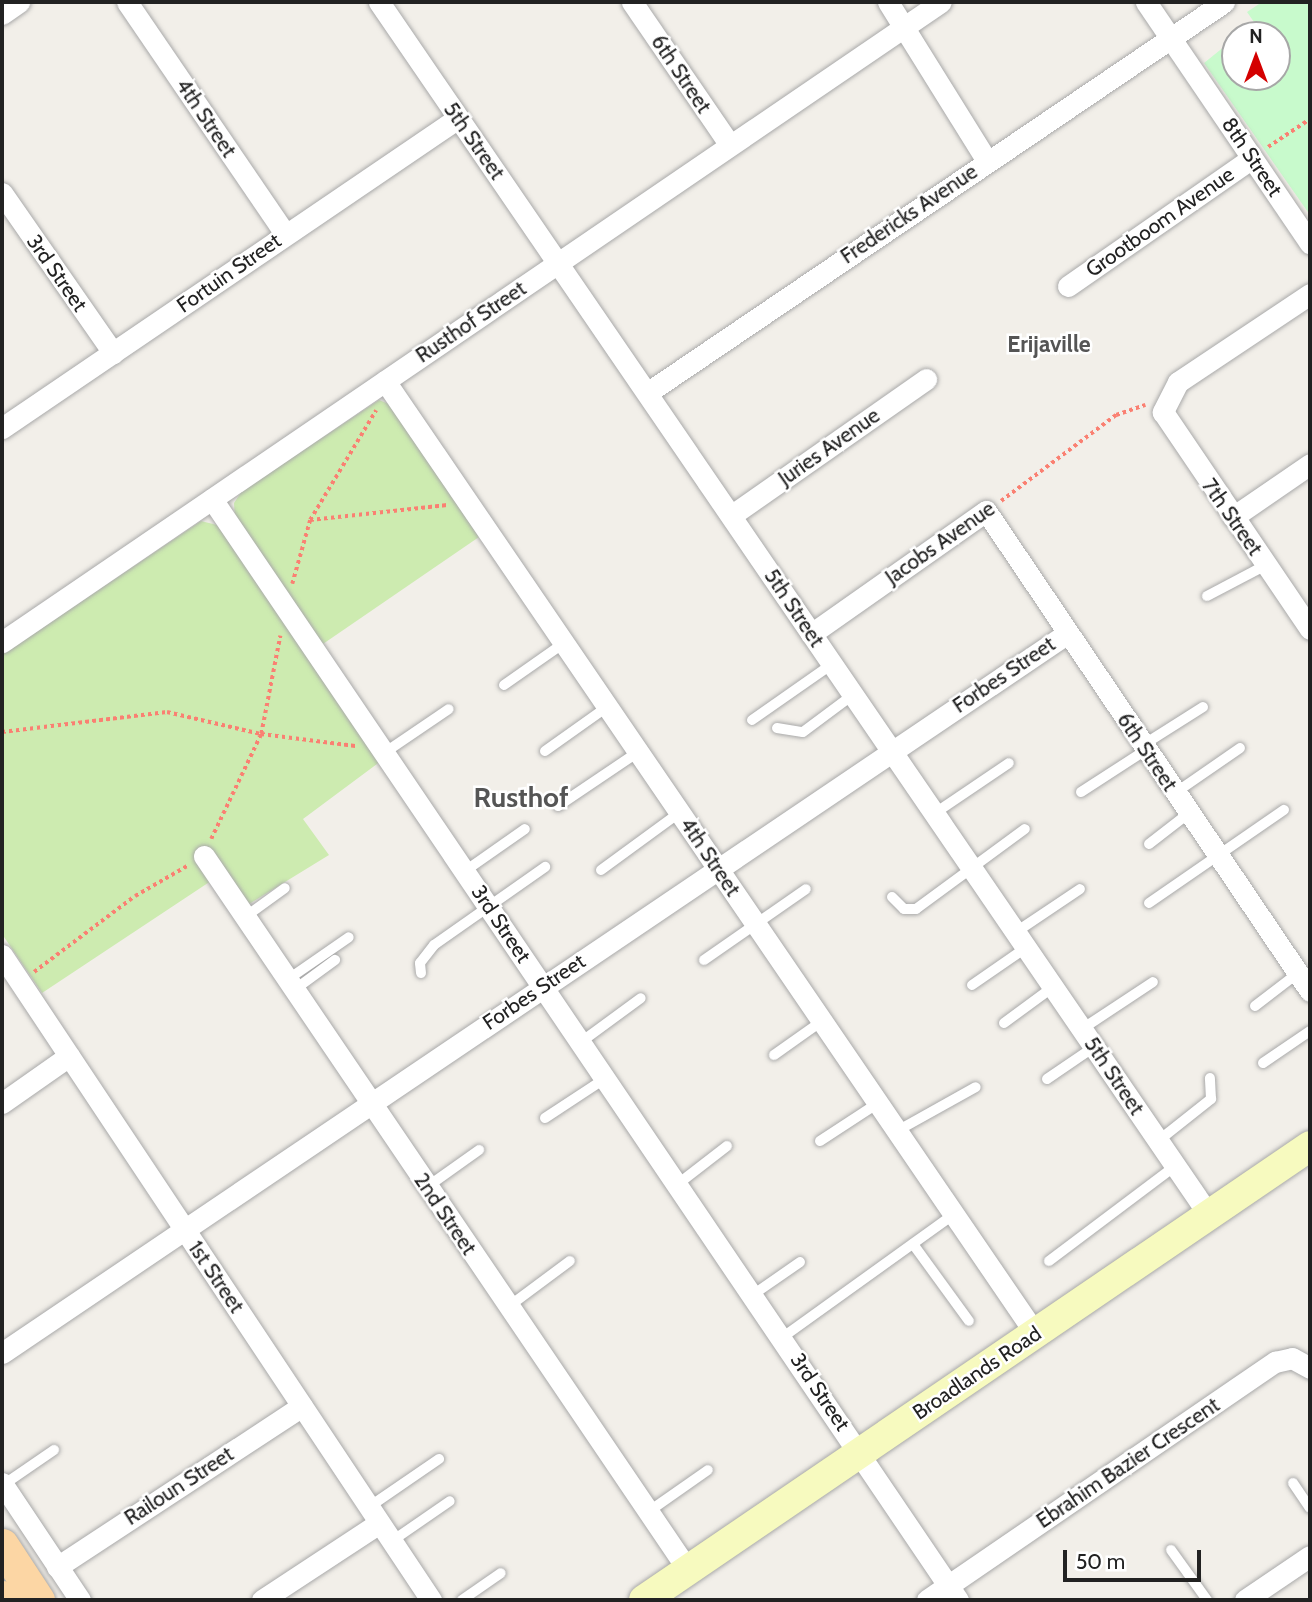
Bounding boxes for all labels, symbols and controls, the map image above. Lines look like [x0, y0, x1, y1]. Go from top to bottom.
north arrow [1221, 21, 1291, 91]
text: N [1249, 25, 1263, 48]
street label: 6th Street [646, 30, 716, 118]
street label: 4th Street [171, 74, 241, 162]
street label: 5th Street [438, 98, 510, 184]
street label: 8th Street [1216, 113, 1288, 201]
street label: Fredericks Avenue [836, 159, 982, 269]
street label: Grootboom Avenue [1081, 162, 1239, 282]
street label: Fortuin Street [172, 228, 286, 318]
street label: 3rd Street [21, 230, 93, 316]
street label: Rusthof Street [411, 276, 531, 368]
district label: Erijaville [1007, 330, 1091, 358]
street label: Juries Avenue [773, 403, 885, 491]
street label: 7th Street [1197, 474, 1267, 560]
street label: Jacobs Avenue [880, 496, 1000, 590]
street label: 5th Street [759, 564, 829, 652]
street label: Forbes Street [948, 632, 1060, 718]
street label: 6th Street [1112, 708, 1182, 796]
district label: Rusthof [474, 780, 568, 814]
street label: 4th Street [675, 813, 745, 901]
street label: 3rd Street [466, 880, 536, 968]
street label: Forbes Street [478, 949, 590, 1035]
street label: 5th Street [1079, 1032, 1149, 1120]
street label: 2nd Street [409, 1168, 481, 1260]
street label: 1st Street [183, 1236, 249, 1318]
street label: Broadlands Road [908, 1321, 1046, 1425]
street label: 3rd Street [785, 1348, 855, 1436]
street label: Ebrahim Bazier Crescent [1032, 1392, 1224, 1534]
street label: Railoun Street [120, 1441, 238, 1531]
scale bar [1067, 1536, 1205, 1580]
text: 50 m [1076, 1549, 1125, 1574]

